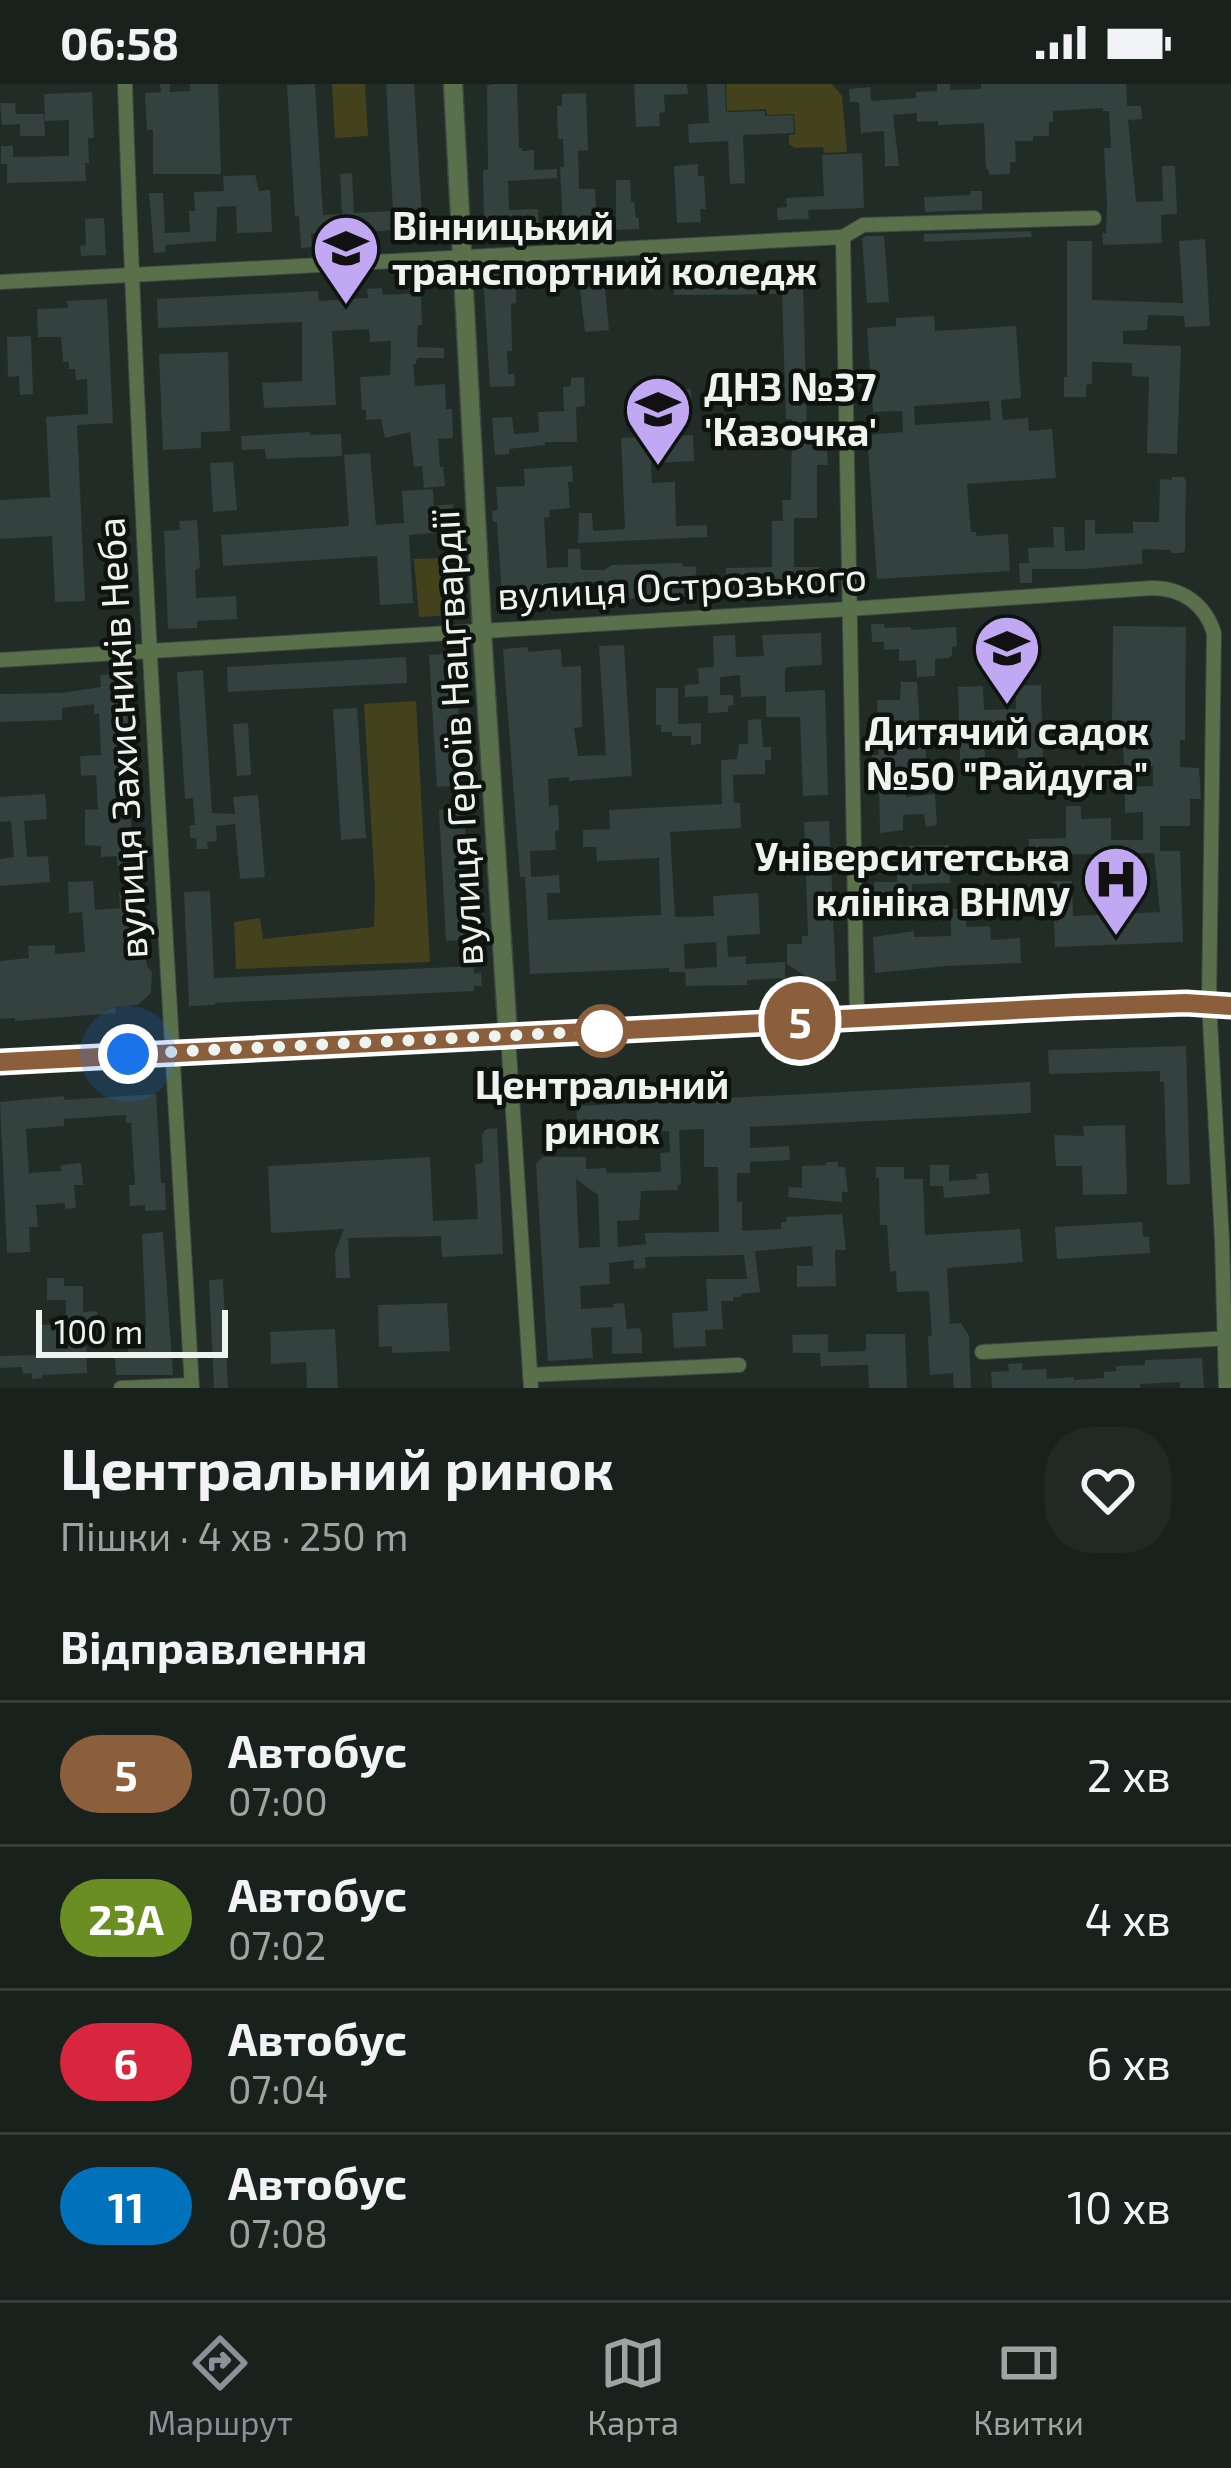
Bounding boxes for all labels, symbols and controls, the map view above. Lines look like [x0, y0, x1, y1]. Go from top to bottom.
text: 06:58 [60, 15, 179, 69]
place label: Вінницький транспортний коледж [392, 201, 817, 293]
school or university icon: Вінницький транспортний коледж [311, 213, 381, 307]
place label: ДНЗ №37 'Казочка' [704, 362, 877, 454]
school or university icon: ДНЗ №37 'Казочка' [623, 374, 693, 468]
street label: вулиця Героїв Нацгвардії [420, 509, 492, 967]
street label: вулиця Захисників Неба [85, 516, 157, 960]
street label: вулиця Острозького [496, 551, 868, 619]
school or university icon: Дитячий садок №50 "Райдуга" [972, 613, 1042, 707]
place label: Дитячий садок №50 "Райдуга" [865, 706, 1149, 798]
place label: Університетська клініка ВНМУ [755, 832, 1071, 924]
hospital icon: Університетська клініка ВНМУ [1081, 844, 1151, 938]
line badge: 5 [761, 982, 839, 1060]
text: 5 [788, 996, 812, 1046]
marker: Центральний ринок [577, 1006, 627, 1056]
your location [98, 1024, 158, 1084]
place label: Центральний ринок [475, 1060, 729, 1152]
scale bar [36, 1304, 228, 1357]
text: 100 m [54, 1311, 143, 1351]
button: heart [1045, 1427, 1171, 1553]
text: Центральний ринок [60, 1433, 614, 1501]
text: Пішки · 4 хв · 250 m [60, 1512, 409, 1559]
text: Відправлення [60, 1619, 367, 1673]
text: Автобус [228, 1723, 407, 1777]
text: 2 хв [1087, 1747, 1171, 1801]
text: 5 [114, 1749, 138, 1799]
text: 07:00 [228, 1777, 328, 1824]
text: Автобус [228, 1867, 407, 1921]
text: 4 хв [1084, 1891, 1171, 1945]
text: 23А [88, 1893, 164, 1943]
text: 07:02 [228, 1921, 326, 1968]
text: Автобус [228, 2011, 407, 2065]
text: 6 хв [1086, 2035, 1171, 2089]
text: 6 [114, 2037, 138, 2087]
text: 07:04 [228, 2065, 328, 2112]
text: Автобус [228, 2155, 407, 2209]
text: 10 хв [1067, 2179, 1171, 2233]
text: 11 [108, 2181, 144, 2231]
text: 07:08 [228, 2209, 328, 2256]
tab: Маршрут [147, 2330, 293, 2442]
tab: Карта [587, 2330, 679, 2442]
tab: Квитки [973, 2330, 1084, 2442]

